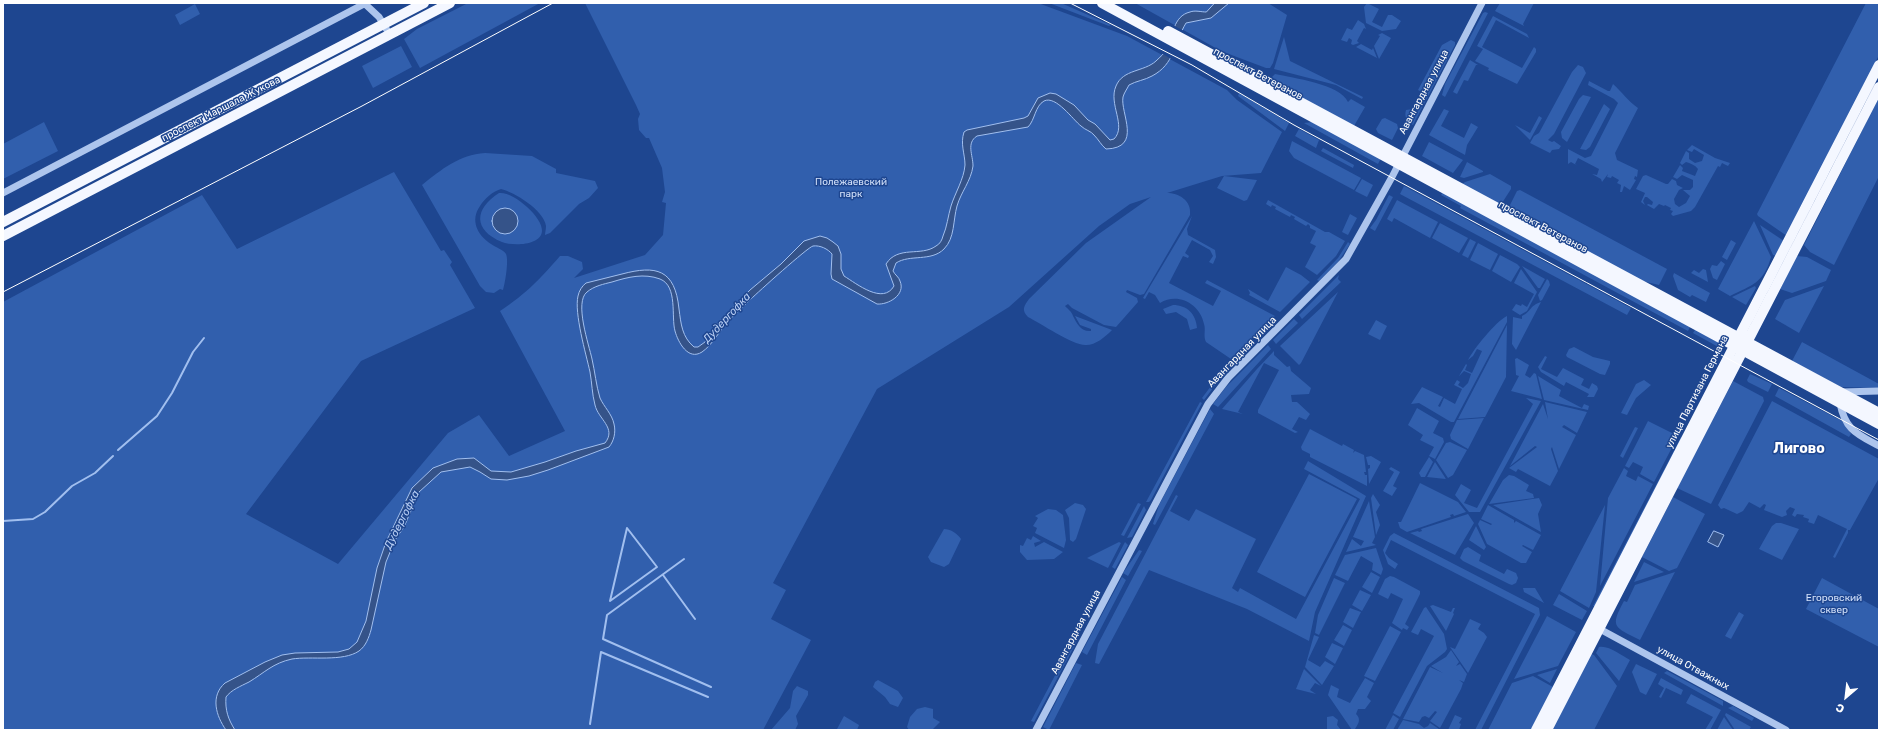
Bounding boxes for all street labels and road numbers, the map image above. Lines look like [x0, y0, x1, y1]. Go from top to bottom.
street label: проспект Ветеранов [1211, 45, 1305, 103]
street label: Авангардная улица [1397, 48, 1451, 136]
street label: проспект Маршала Жукова [160, 74, 282, 144]
street label: проспект Ветеранов [1496, 198, 1590, 256]
street label: Авангардная улица [1205, 314, 1279, 390]
street label: улица Партизана Германа [1663, 333, 1731, 451]
street label: Авангардная улица [1049, 588, 1103, 676]
street label: улица Отважных [1655, 643, 1731, 693]

